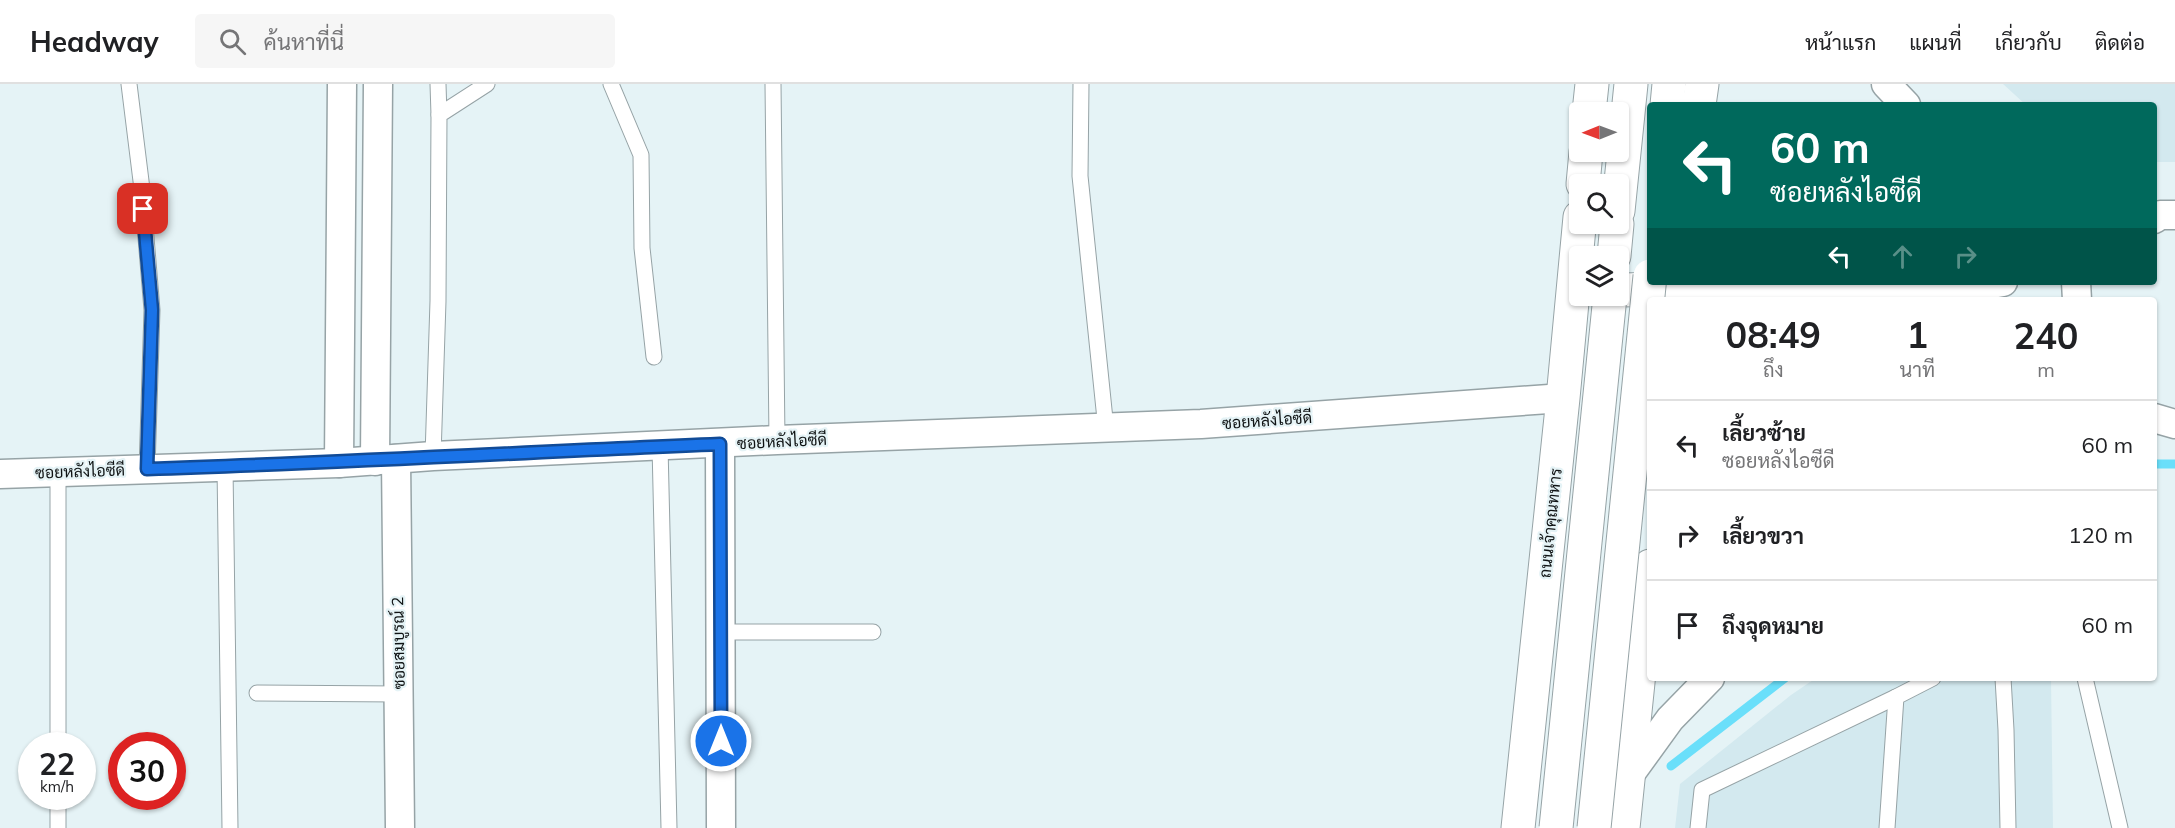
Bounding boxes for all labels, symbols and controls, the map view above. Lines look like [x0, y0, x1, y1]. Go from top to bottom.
search box [195, 14, 615, 68]
text: Headway [30, 24, 159, 59]
icon: search [216, 25, 249, 58]
text: ค้นหาที่นี่ [264, 28, 344, 56]
text: หน้าแรก [1805, 29, 1876, 55]
text: แผนที่ [1909, 29, 1962, 55]
text: เกี่ยวกับ [1995, 29, 2062, 55]
text: ติดต่อ [2095, 29, 2145, 55]
north arrow [1569, 102, 1629, 162]
map controls [1569, 102, 1629, 306]
text: 60 m [1770, 121, 1870, 174]
icon: left [1671, 126, 1749, 204]
button: search [1569, 174, 1629, 234]
text: ซอยหลังไอซีดี [1770, 175, 1922, 209]
pin [117, 183, 168, 234]
icon: arrive [126, 192, 159, 225]
icon: left [1823, 240, 1856, 273]
icon: ahead [1886, 240, 1919, 273]
icon: right [1949, 240, 1982, 273]
button: layers [1569, 246, 1629, 306]
text: 08:49 [1726, 312, 1821, 357]
text: 1 [1906, 312, 1928, 357]
text: 240 [2014, 313, 2078, 358]
text: ถึง [1763, 357, 1784, 382]
text: นาที [1899, 357, 1935, 382]
text: m [2037, 357, 2055, 382]
street label: ซอยหลังไอซีดี [1221, 406, 1313, 433]
text: เลี้ยวซ้าย [1722, 419, 1806, 447]
street label: ซอยหลังไอซีดี [736, 428, 828, 453]
icon: left [1671, 429, 1704, 462]
text: 60 m [2082, 431, 2133, 459]
text: ซอยหลังไอซีดี [1722, 448, 1835, 473]
street label: ซอยหลังไอซีดี [35, 458, 125, 483]
street label: ถนนเจ้าคุณทหาร [1534, 467, 1568, 579]
icon: right [1671, 519, 1704, 552]
text: 120 m [2068, 521, 2133, 549]
text: เลี้ยวขวา [1722, 522, 1804, 550]
street label: ซอยสมบูรณ์ 2 [385, 596, 411, 690]
icon: arrive [1671, 609, 1704, 642]
text: 60 m [2082, 611, 2133, 639]
text: ถึงจุดหมาย [1722, 612, 1824, 640]
position arrow [689, 709, 753, 773]
speed limit sign: 30 [108, 732, 186, 810]
text: 22 [39, 745, 75, 783]
text: km/h [40, 777, 74, 796]

